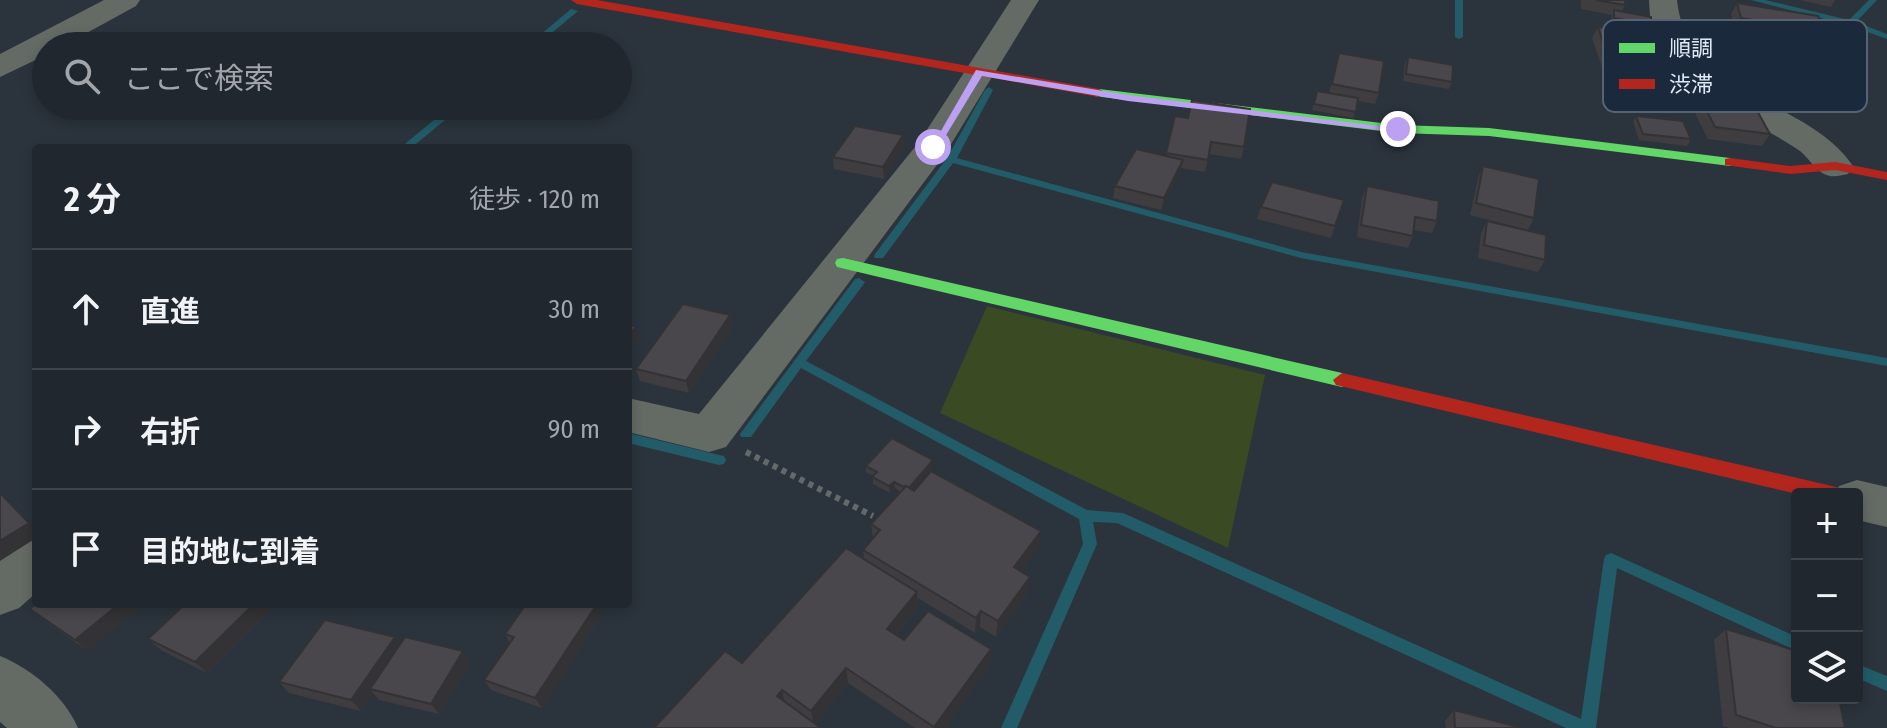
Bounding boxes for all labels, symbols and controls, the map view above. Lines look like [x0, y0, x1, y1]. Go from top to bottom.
legend [1603, 20, 1867, 112]
search box [32, 32, 632, 120]
text: 順調 [1669, 35, 1713, 62]
icon: search [60, 54, 104, 98]
text: ここで検索 [124, 61, 274, 97]
text: 渋滞 [1669, 71, 1713, 98]
route end [1380, 111, 1416, 147]
route start [915, 129, 951, 165]
text: 2 分 [64, 179, 121, 220]
text: 徒歩 · 120 m [469, 184, 600, 215]
icon: ahead [64, 287, 108, 331]
text: 直進 [140, 294, 200, 330]
text: 30 m [549, 294, 600, 325]
icon: right [64, 407, 108, 451]
text: 右折 [140, 414, 200, 450]
text: 90 m [548, 414, 600, 445]
map controls [1791, 488, 1863, 704]
button: + [1791, 488, 1863, 560]
icon: arrive [64, 527, 108, 571]
text: 目的地に到着 [140, 534, 320, 570]
button: − [1791, 560, 1863, 632]
button: layers [1791, 632, 1863, 704]

